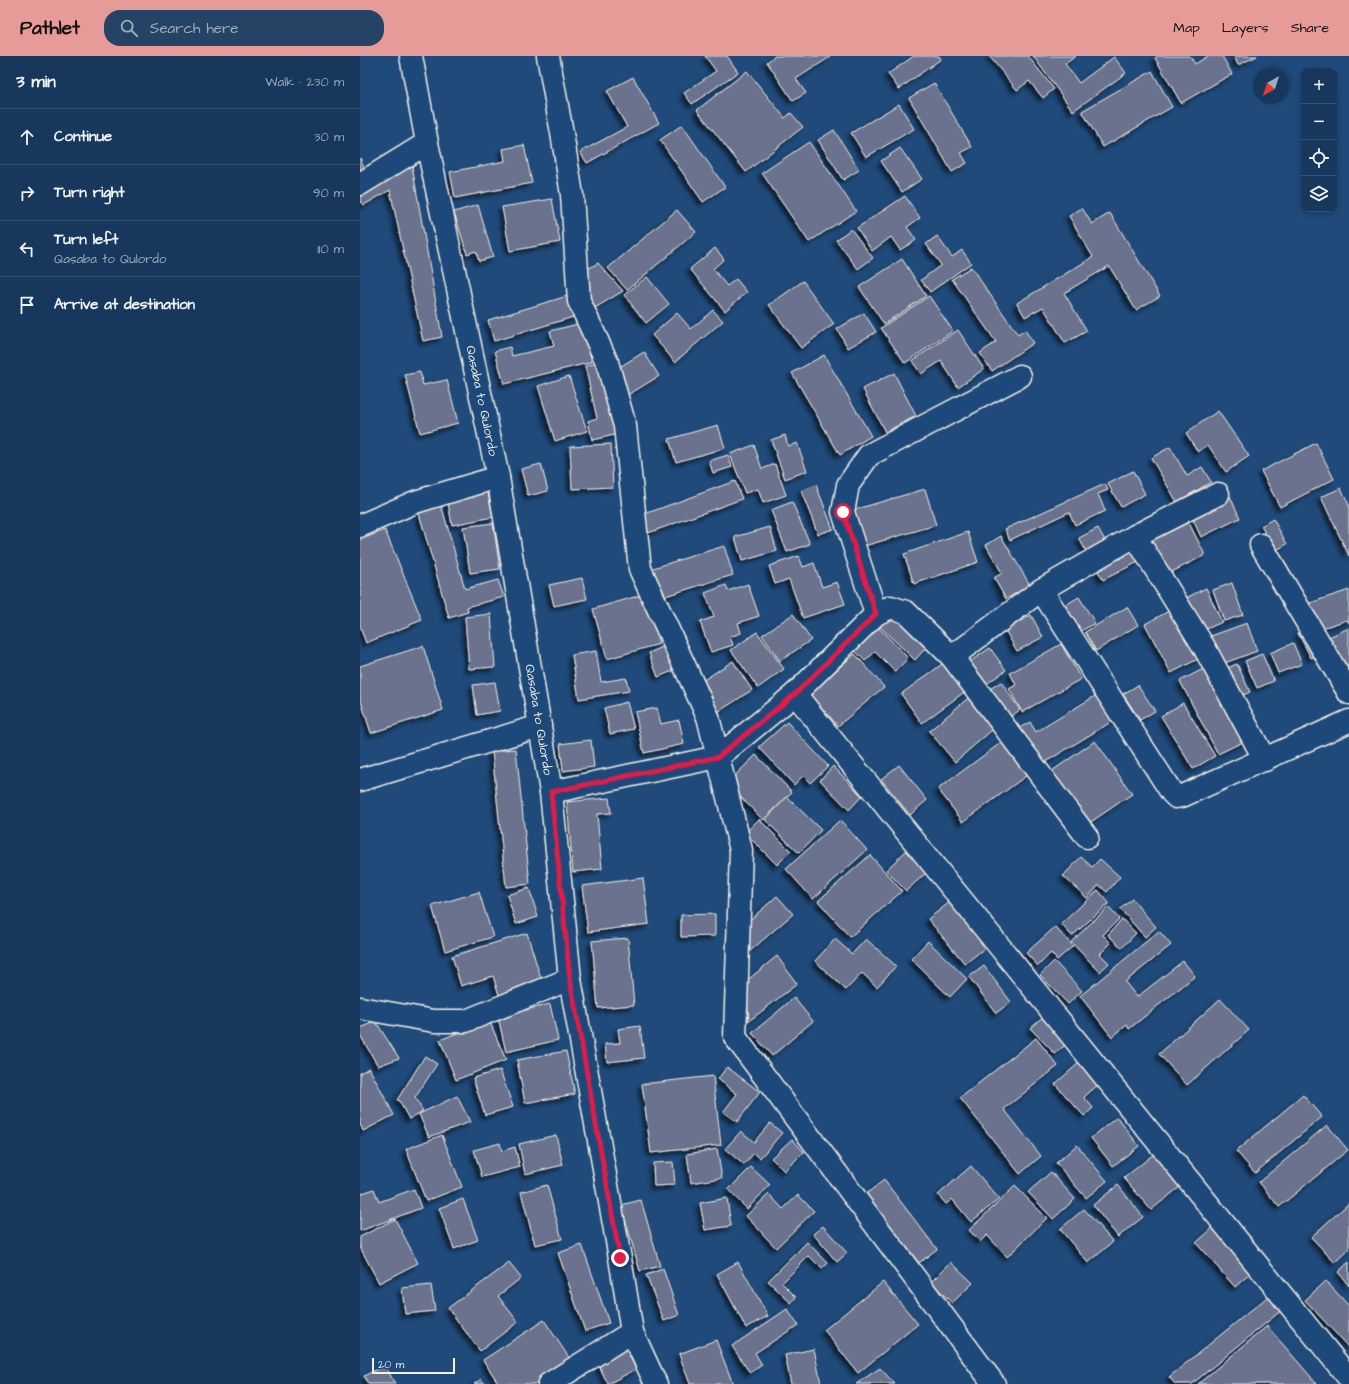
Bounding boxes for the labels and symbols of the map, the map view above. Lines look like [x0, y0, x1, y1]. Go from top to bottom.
north arrow [1253, 68, 1289, 104]
street label: Qasaba to Qulordo [461, 344, 502, 458]
route start [834, 503, 852, 521]
street label: Qasaba to Qulordo [521, 663, 557, 777]
route end [611, 1249, 629, 1267]
scale bar [372, 1356, 455, 1375]

